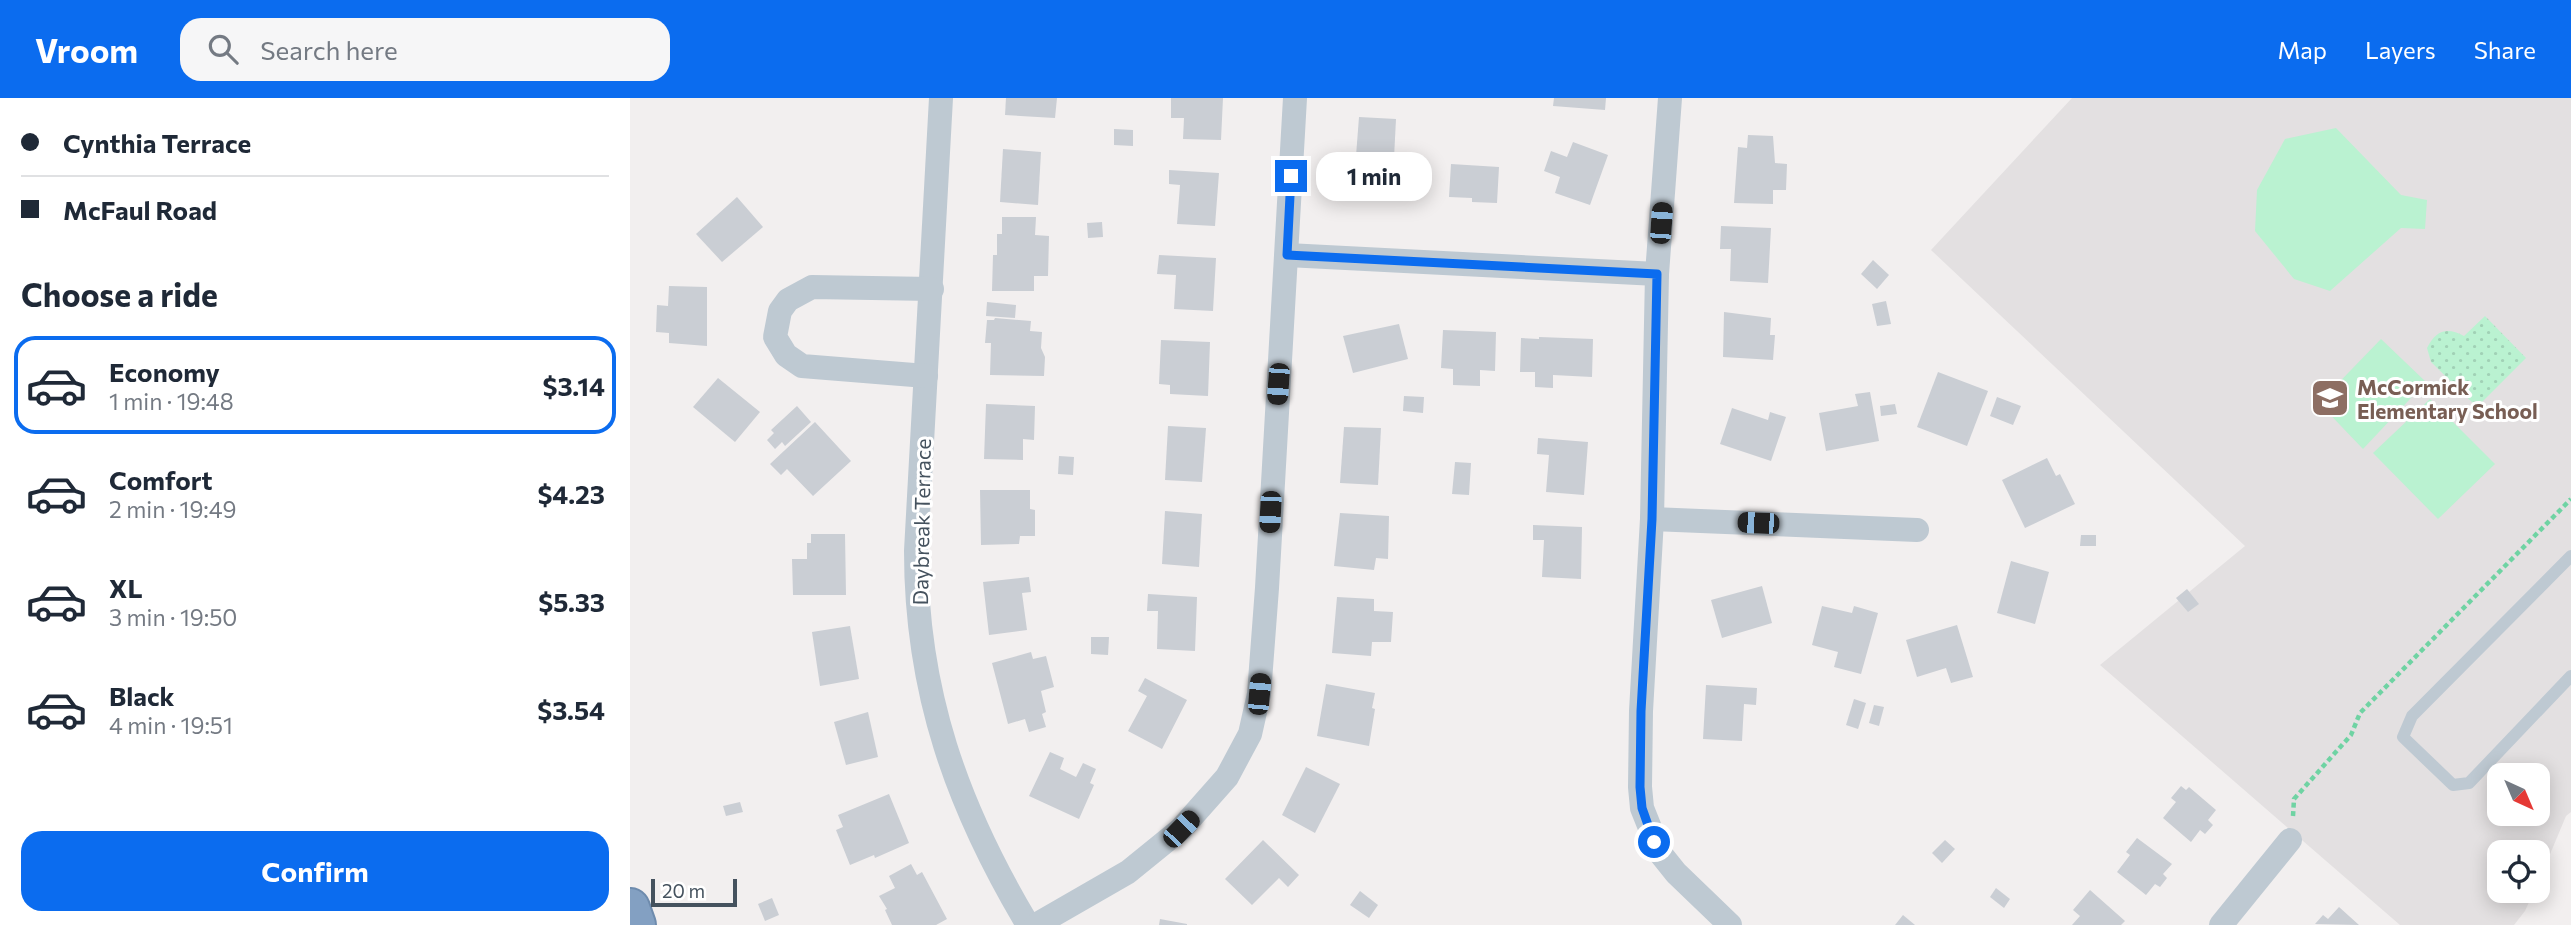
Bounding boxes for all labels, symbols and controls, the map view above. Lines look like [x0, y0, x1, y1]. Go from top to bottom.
search box [180, 18, 670, 81]
text: Vroom [35, 29, 138, 70]
icon: search [204, 30, 242, 68]
text: Search here [260, 34, 398, 65]
text: Map [2278, 35, 2327, 64]
text: Layers [2365, 35, 2436, 64]
text: Share [2474, 35, 2536, 64]
text: Cynthia Terrace [63, 127, 251, 158]
callout: 1 min [1316, 152, 1431, 200]
route end [1275, 160, 1307, 192]
text: 1 min [1347, 162, 1401, 190]
text: McFaul Road [63, 194, 217, 225]
car [1650, 201, 1673, 245]
text: Choose a ride [21, 274, 218, 314]
icon: car [25, 354, 88, 417]
text: Economy [109, 356, 220, 387]
car [1267, 362, 1290, 406]
text: $3.14 [543, 370, 605, 401]
place label: McCormick Elementary School [2357, 374, 2538, 423]
school or university icon: McCormick Elementary School [2309, 377, 2351, 419]
text: 1 min · 19:48 [109, 387, 234, 415]
street label: Daybreak Terrace [907, 438, 935, 606]
icon: car [25, 462, 88, 525]
text: Comfort [109, 464, 212, 495]
text: $4.23 [537, 478, 605, 509]
car [1259, 490, 1282, 534]
text: 2 min · 19:49 [109, 495, 237, 523]
car [1737, 512, 1780, 534]
icon: car [25, 570, 88, 633]
text: XL [109, 572, 143, 603]
text: $5.33 [538, 586, 605, 617]
text: 3 min · 19:50 [109, 603, 237, 631]
car [1247, 672, 1272, 716]
icon: car [25, 678, 88, 741]
text: Black [109, 680, 175, 711]
text: $3.54 [537, 694, 605, 725]
text: 4 min · 19:51 [109, 711, 233, 739]
north arrow [2487, 763, 2550, 826]
map controls [2487, 763, 2550, 903]
car [1159, 807, 1204, 851]
route start [1638, 826, 1670, 858]
button: Confirm [21, 831, 609, 911]
button: locate [2487, 840, 2550, 903]
scale bar [651, 876, 737, 908]
text: 20 m [662, 879, 705, 902]

